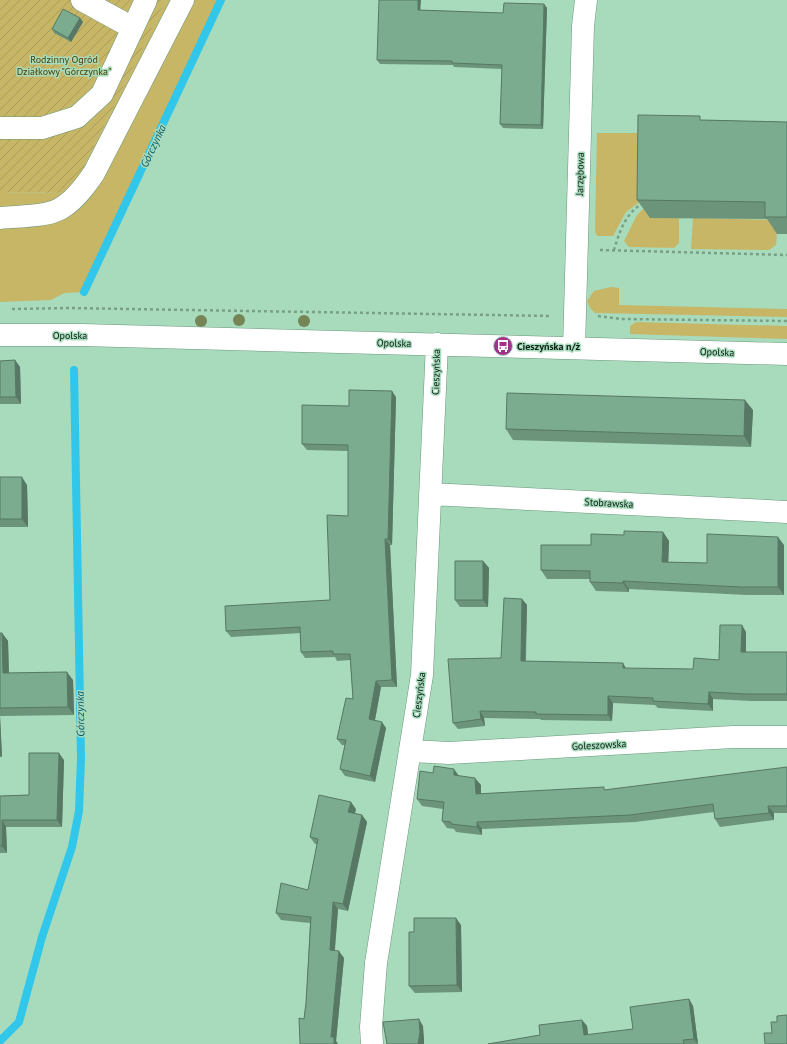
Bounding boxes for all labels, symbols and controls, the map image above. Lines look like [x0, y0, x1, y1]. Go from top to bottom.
park label: Rodzinny Ogród Działkowy "Górczynka" [17, 53, 111, 78]
water label: Górczynka [137, 122, 169, 170]
street label: Jarzębowa [573, 152, 587, 197]
street label: Opolska [53, 329, 87, 342]
bus stop icon: Cieszyńska n/ż [492, 335, 514, 357]
street label: Opolska [377, 336, 411, 350]
place label: Cieszyńska n/ż [517, 340, 581, 353]
street label: Opolska [700, 345, 734, 359]
street label: Cieszyńska [429, 349, 443, 395]
street label: Stobrawska [584, 495, 634, 511]
street label: Cieszyńska [410, 671, 428, 719]
water label: Górczynka [73, 691, 87, 737]
street label: Goleszowska [571, 737, 627, 753]

